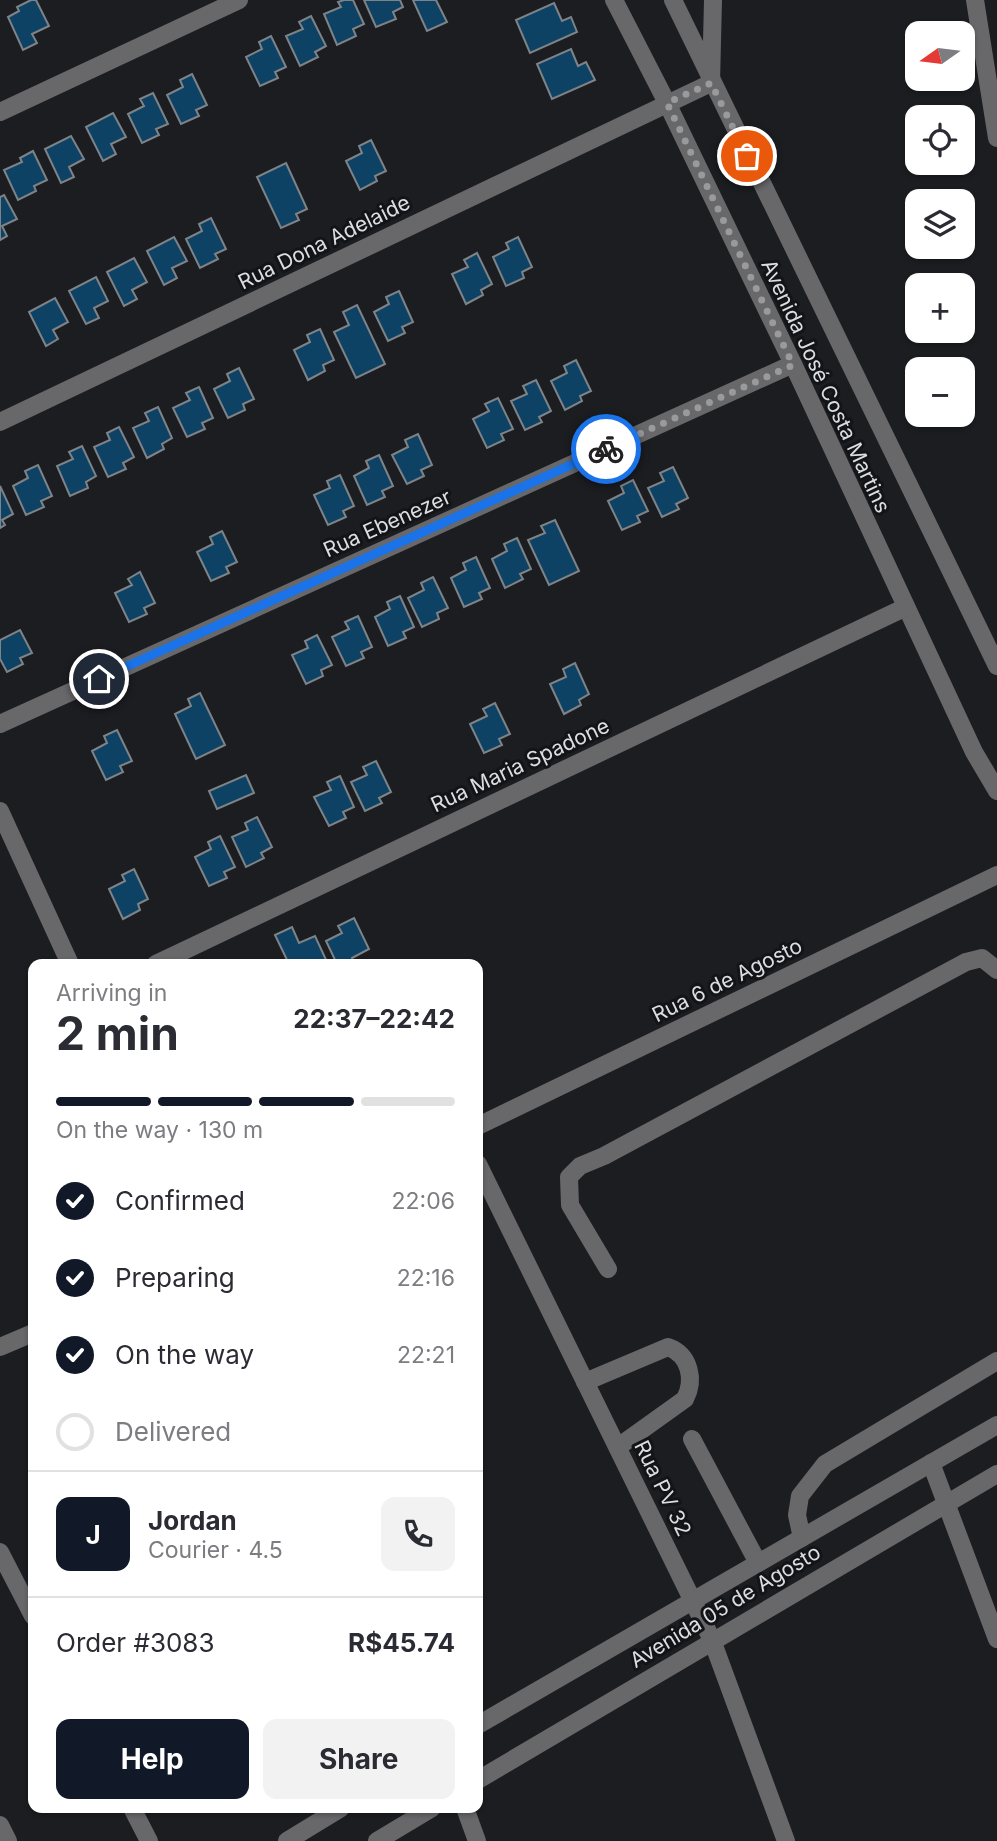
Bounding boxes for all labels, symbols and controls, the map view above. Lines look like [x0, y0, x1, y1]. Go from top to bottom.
north arrow [905, 21, 975, 91]
map controls [905, 21, 975, 427]
button: locate [905, 105, 975, 175]
pin [717, 126, 777, 186]
icon: bag [728, 137, 766, 175]
button: layers [905, 189, 975, 259]
street label: Rua Dona Adelaide [234, 190, 414, 294]
street label: Avenida José Costa Martins [756, 255, 896, 517]
button: + [905, 273, 975, 343]
button: − [905, 357, 975, 427]
courier [571, 414, 641, 484]
icon: bike [587, 430, 625, 468]
street label: Rua Ebenezer [319, 484, 455, 562]
pin [69, 649, 129, 709]
icon: home [80, 660, 118, 698]
street label: Rua Maria Spadone [427, 713, 613, 817]
street label: Rua 6 de Agosto [648, 933, 806, 1027]
text: Arriving in [56, 979, 167, 1007]
text: 22:37–22:42 [293, 1003, 455, 1034]
text: 2 min [56, 1005, 179, 1061]
text: On the way · 130 m [56, 1116, 263, 1144]
icon: check [56, 1182, 94, 1220]
text: Confirmed [115, 1185, 245, 1216]
text: 22:06 [392, 1187, 455, 1215]
icon: check [56, 1259, 94, 1297]
text: Preparing [115, 1262, 235, 1293]
text: 22:16 [397, 1264, 455, 1292]
icon: check [56, 1336, 94, 1374]
text: On the way [115, 1339, 254, 1370]
text: 22:21 [397, 1341, 455, 1369]
text: Delivered [115, 1416, 231, 1447]
street label: Rua PV 32 [629, 1436, 697, 1540]
button: phone [381, 1497, 455, 1571]
text: Jordan [148, 1505, 237, 1536]
text: J [85, 1519, 101, 1550]
text: Courier · 4.5 [148, 1536, 283, 1564]
street label: Avenida 05 de Agosto [625, 1539, 825, 1673]
text: Order #3083 [56, 1627, 215, 1658]
text: R$45.74 [348, 1627, 455, 1658]
button: Help [56, 1719, 249, 1799]
button: Share [263, 1719, 455, 1799]

